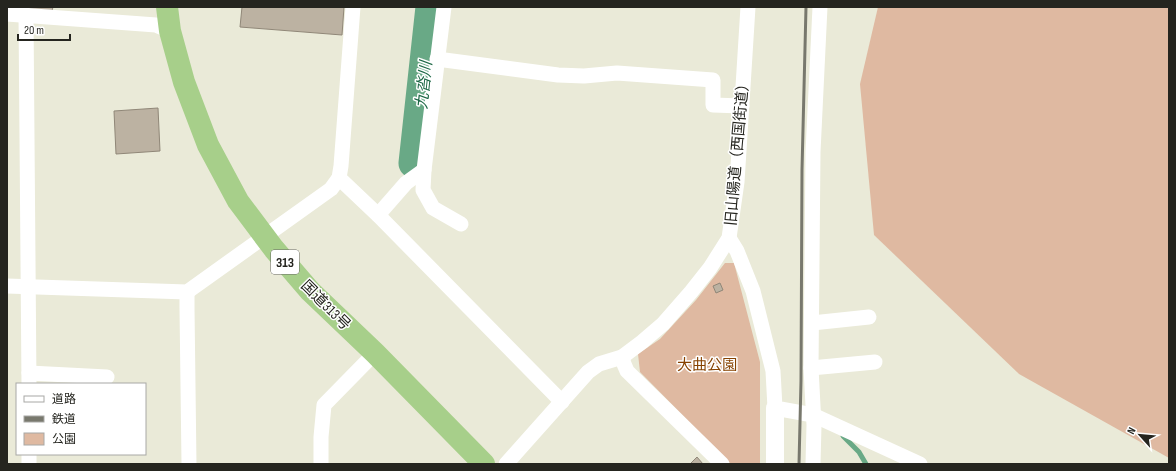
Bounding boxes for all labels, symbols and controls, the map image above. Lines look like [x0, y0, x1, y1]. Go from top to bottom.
scale bar [18, 16, 70, 42]
text: 20 m [24, 23, 44, 38]
water label: 九沓川 [413, 58, 437, 110]
street label: 旧山陽道（西国街道） [721, 75, 753, 227]
road number: 313 [271, 250, 299, 274]
street label: 国道313号 [297, 276, 355, 334]
park label: 大曲公園 [677, 356, 737, 375]
legend [16, 383, 146, 455]
text: 道路 [52, 392, 76, 407]
text: 鉄道 [52, 412, 76, 427]
north arrow [1120, 415, 1160, 455]
text: N [1124, 425, 1139, 436]
text: 公園 [52, 432, 76, 447]

